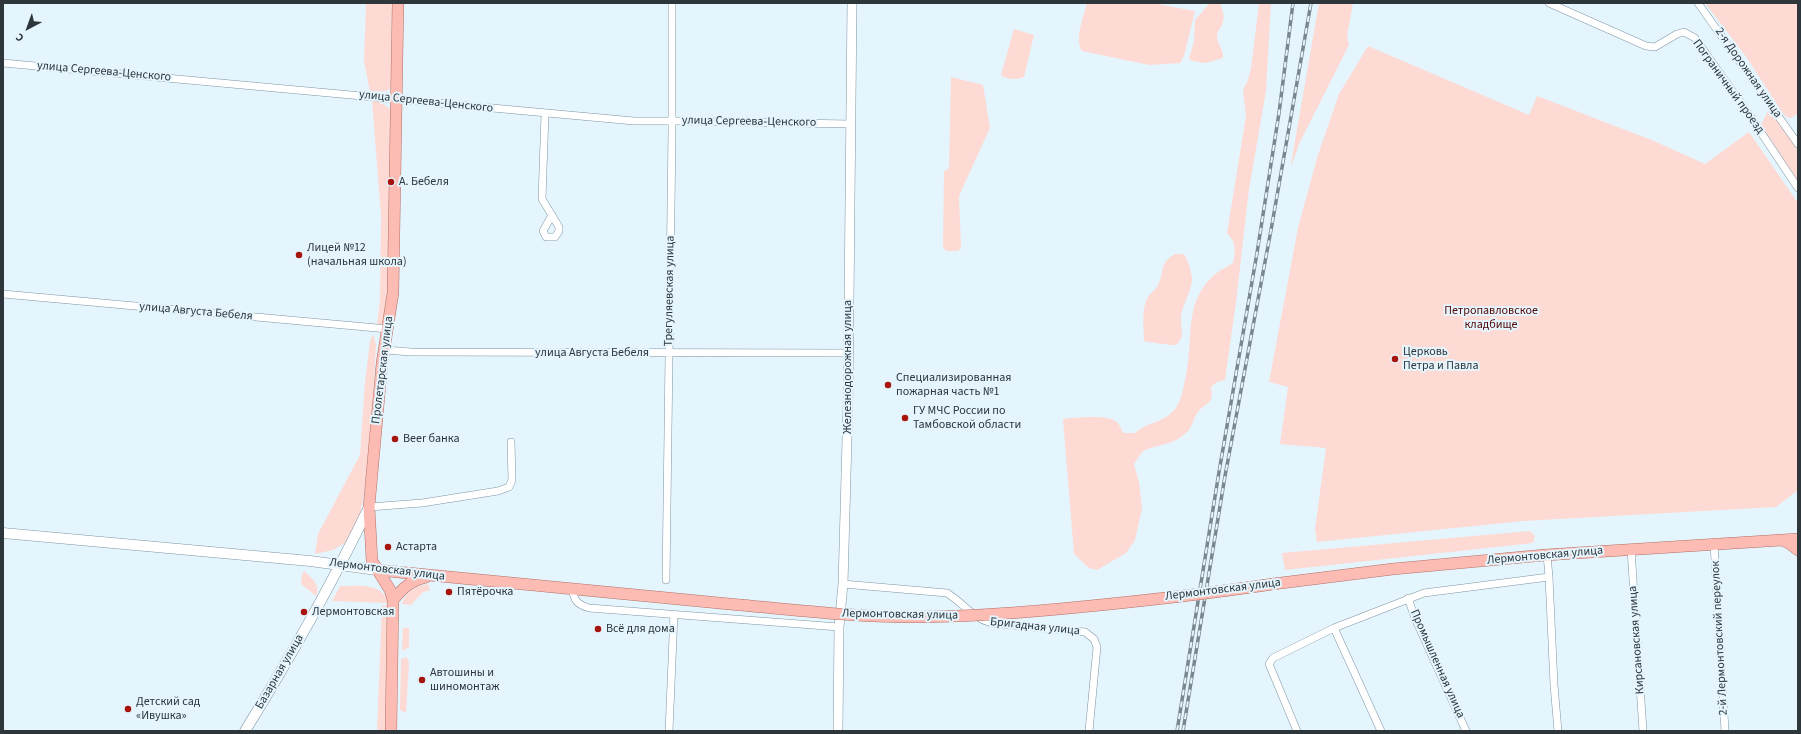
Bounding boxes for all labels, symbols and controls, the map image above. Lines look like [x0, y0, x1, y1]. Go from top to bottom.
north arrow [8, 8, 48, 48]
street label: 2-я Дорожная улица [1712, 25, 1784, 121]
text: С [12, 30, 27, 45]
street label: Пограничный проезд [1689, 37, 1767, 137]
street label: улица Сергеева-Ценского [36, 59, 172, 85]
street label: улица Сергеева-Ценского [358, 88, 494, 116]
street label: улица Сергеева-Ценского [682, 114, 816, 130]
place label: А. Бебеля [399, 175, 449, 189]
marker: А. Бебеля [386, 177, 396, 187]
street label: Трегуляевская улица [662, 235, 678, 347]
place label: Лицей №12 (начальная школа) [307, 241, 407, 269]
marker: Лицей №12 (начальная школа) [294, 250, 304, 260]
street label: улица Августа Бебеля [139, 300, 253, 324]
street label: Железнодорожная улица [841, 300, 855, 434]
park label: Петропавловское кладбище [1444, 304, 1538, 332]
street label: Пролетарская улица [369, 315, 397, 425]
place label: Церковь Петра и Павла [1403, 345, 1479, 373]
street label: улица Августа Бебеля [535, 346, 649, 360]
marker: Церковь Петра и Павла [1390, 354, 1400, 364]
place label: Специализированная пожарная часть №1 [896, 371, 1011, 399]
marker: Специализированная пожарная часть №1 [883, 380, 893, 390]
place label: ГУ МЧС России по Тамбовской области [913, 404, 1021, 432]
marker: ГУ МЧС России по Тамбовской области [900, 413, 910, 423]
place label: Beer банка [403, 432, 460, 446]
marker: Beer банка [390, 434, 400, 444]
place label: Астарта [396, 540, 437, 554]
marker: Астарта [383, 542, 393, 552]
street label: Лермонтовская улица [1486, 544, 1604, 568]
street label: Лермонтовская улица [328, 556, 446, 584]
street label: 2-й Лермонтовский переулок [1709, 560, 1731, 716]
street label: Лермонтовская улица [1164, 576, 1282, 604]
place label: Пятёрочка [457, 585, 513, 599]
street label: Кирсановская улица [1626, 585, 1648, 695]
marker: Пятёрочка [444, 587, 454, 597]
place label: Лермонтовская [312, 605, 394, 619]
marker: Лермонтовская [299, 607, 309, 617]
street label: Лермонтовская улица [842, 607, 958, 623]
street label: Промышленная улица [1407, 607, 1467, 721]
street label: Бригадная улица [989, 615, 1081, 639]
place label: Всё для дома [606, 622, 675, 636]
marker: Всё для дома [593, 624, 603, 634]
street label: Базарная улица [253, 632, 307, 712]
place label: Автошины и шиномонтаж [430, 666, 499, 694]
marker: Автошины и шиномонтаж [417, 675, 427, 685]
place label: Детский сад «Ивушка» [136, 695, 200, 723]
marker: Детский сад «Ивушка» [123, 704, 133, 714]

